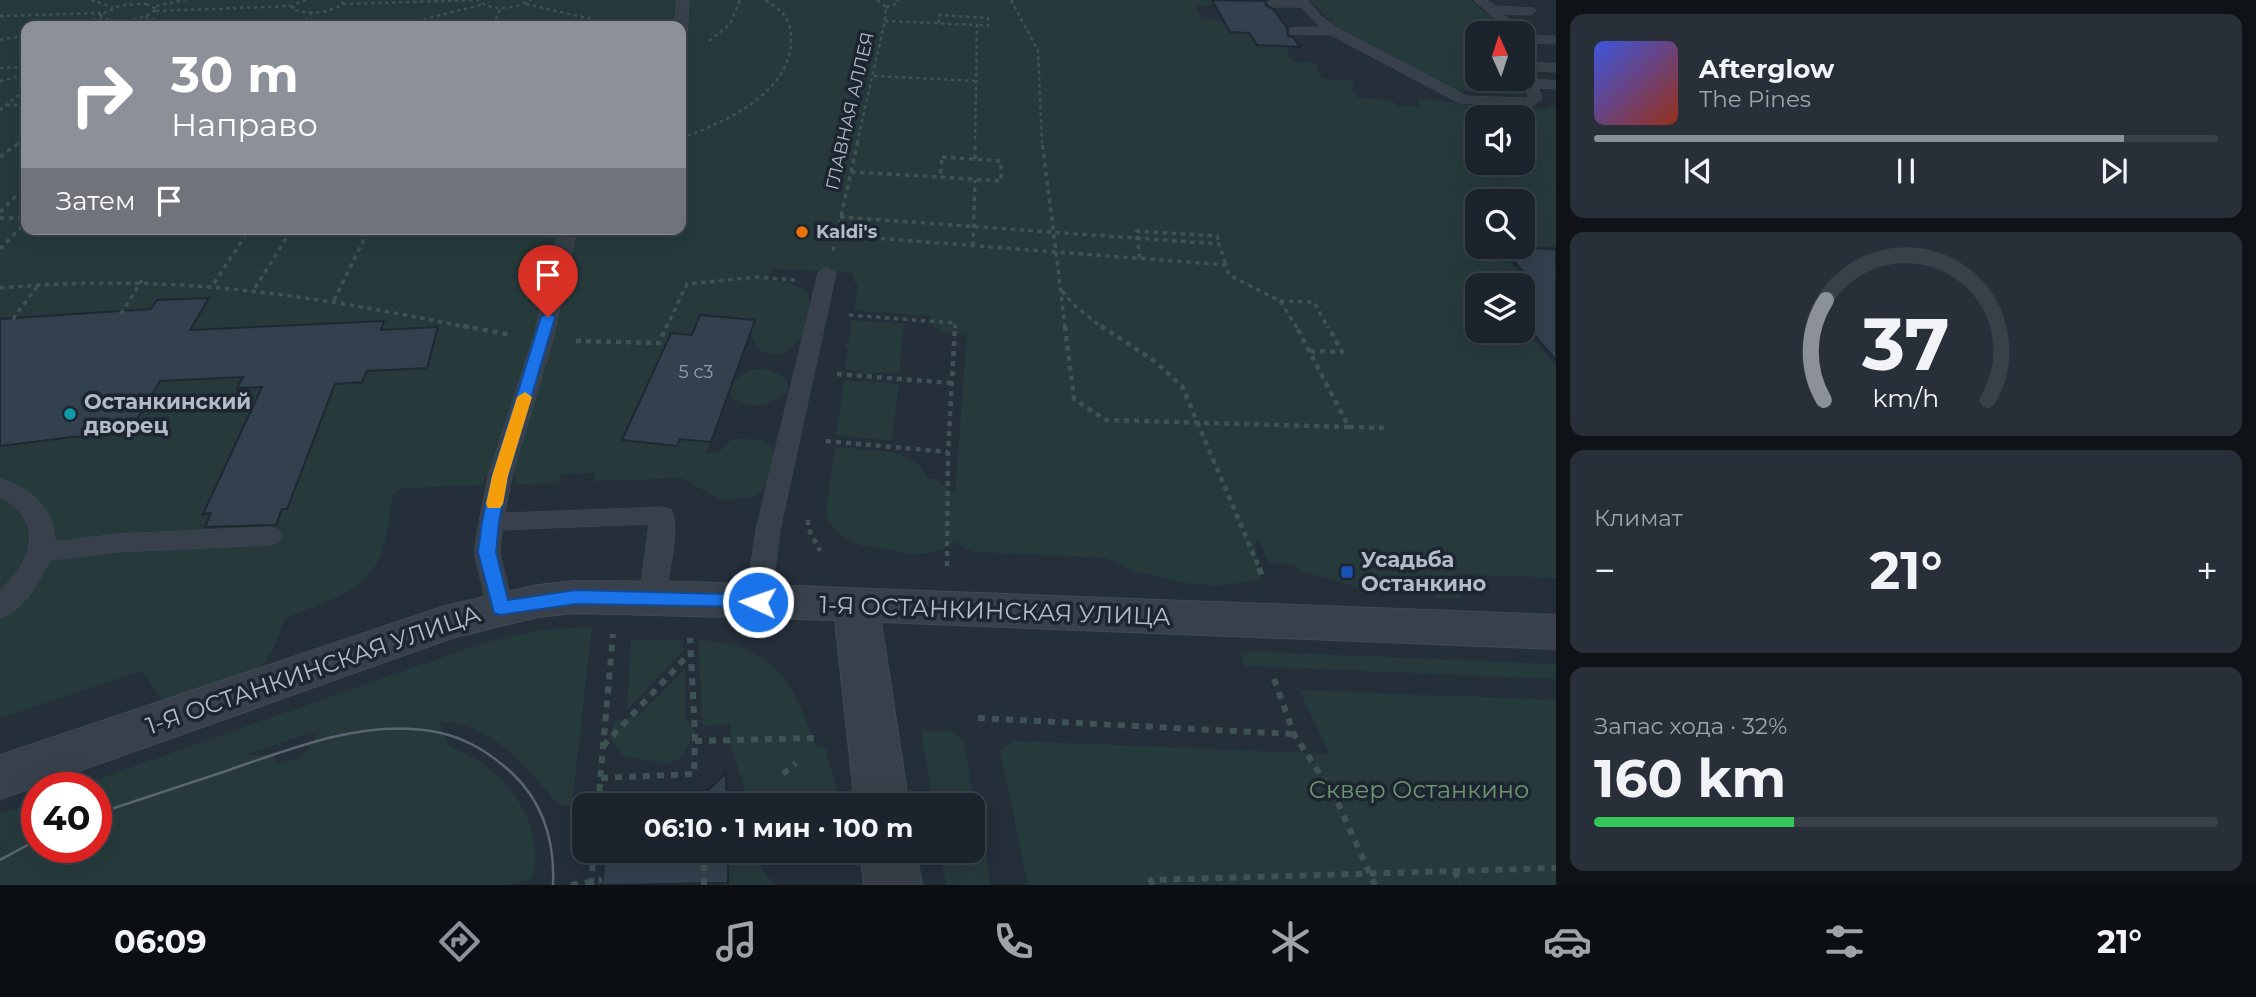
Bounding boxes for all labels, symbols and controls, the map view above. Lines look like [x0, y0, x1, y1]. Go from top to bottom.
north arrow [1465, 21, 1535, 91]
map controls [1465, 21, 1535, 343]
street label: ГЛАВНАЯ АЛЛЕЯ [821, 30, 879, 192]
text: 30 m [171, 45, 299, 104]
icon: right [56, 49, 147, 140]
text: Afterglow [1699, 53, 1834, 85]
text: The Pines [1699, 85, 1811, 113]
text: Направо [171, 105, 318, 144]
button: sound [1465, 105, 1535, 175]
icon: previous [1679, 152, 1717, 190]
icon: pause [1887, 152, 1925, 190]
icon: next [2095, 152, 2133, 190]
icon: arrive [150, 182, 188, 220]
text: Затем [56, 185, 136, 217]
button: search [1465, 189, 1535, 259]
place label: Kaldi's [816, 221, 878, 243]
marker: Kaldi's [794, 224, 810, 240]
pin [518, 245, 578, 317]
icon: arrive [529, 256, 567, 294]
button: layers [1465, 273, 1535, 343]
text: 37 [1861, 300, 1950, 388]
house number: 5 с3 [679, 361, 713, 383]
text: km/h [1873, 382, 1939, 412]
place label: Останкинский дворец [84, 389, 251, 438]
marker: Останкинский дворец [62, 406, 78, 422]
text: Климат [1594, 504, 1683, 532]
text: 21° [1870, 539, 1942, 602]
place label: Усадьба Останкино [1361, 547, 1487, 596]
text: − [1594, 547, 1616, 594]
text: + [2196, 547, 2218, 594]
marker: Усадьба Останкино [1339, 564, 1355, 580]
position arrow [721, 565, 795, 639]
street label: 1-Я ОСТАНКИНСКАЯ УЛИЦА [819, 590, 1171, 631]
street label: 1-Я ОСТАНКИНСКАЯ УЛИЦА [142, 599, 484, 740]
text: Запас хода · 32% [1594, 712, 1787, 740]
text: 160 km [1594, 747, 1786, 810]
speed limit sign: 40 [21, 772, 112, 863]
park label: Сквер Останкино [1309, 775, 1529, 804]
text: 06:10 · 1 мин · 100 m [644, 812, 913, 844]
icon: directions [435, 917, 484, 966]
icon: music [712, 917, 761, 966]
icon: phone [989, 917, 1038, 966]
icon: climate [1266, 917, 1315, 966]
icon: car [1543, 917, 1592, 966]
icon: filters [1820, 917, 1869, 966]
text: 06:09 [114, 922, 207, 961]
text: 21° [2097, 922, 2142, 961]

